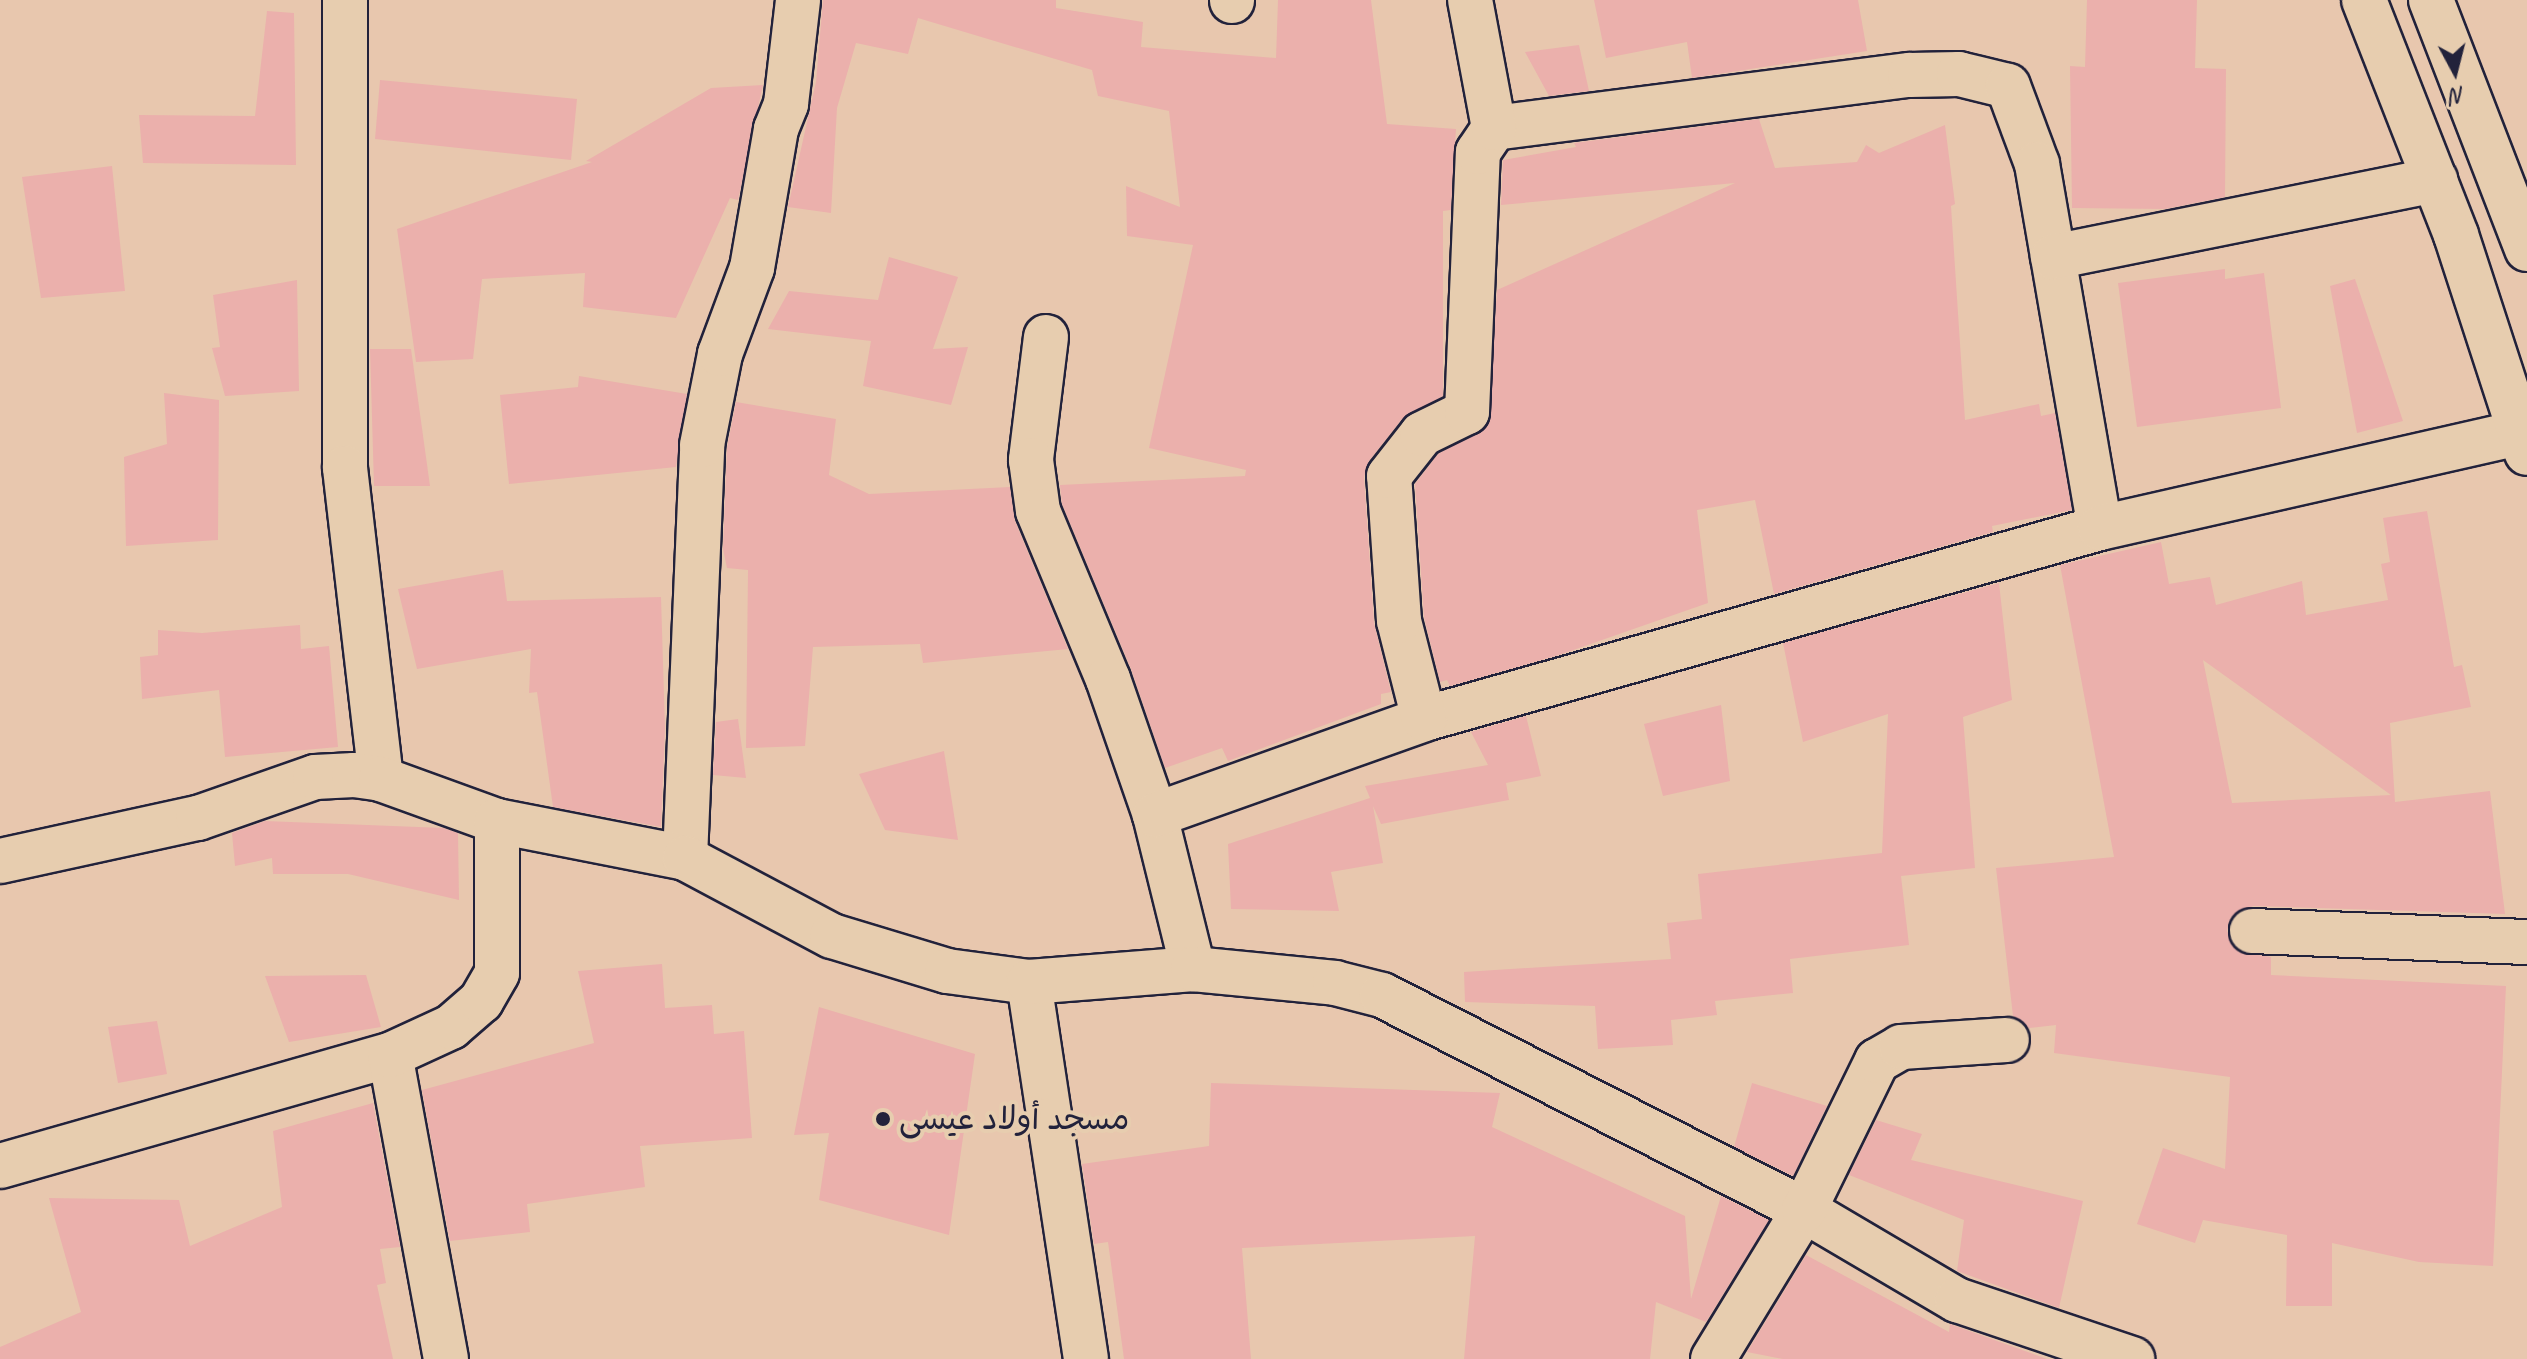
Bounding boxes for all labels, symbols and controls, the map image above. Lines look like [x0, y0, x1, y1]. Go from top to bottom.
north arrow [2415, 32, 2495, 112]
text: N [2449, 81, 2466, 111]
place label: مسجد أولاد عيسى [899, 1100, 1129, 1138]
marker: مسجد أولاد عيسى [874, 1110, 892, 1128]

